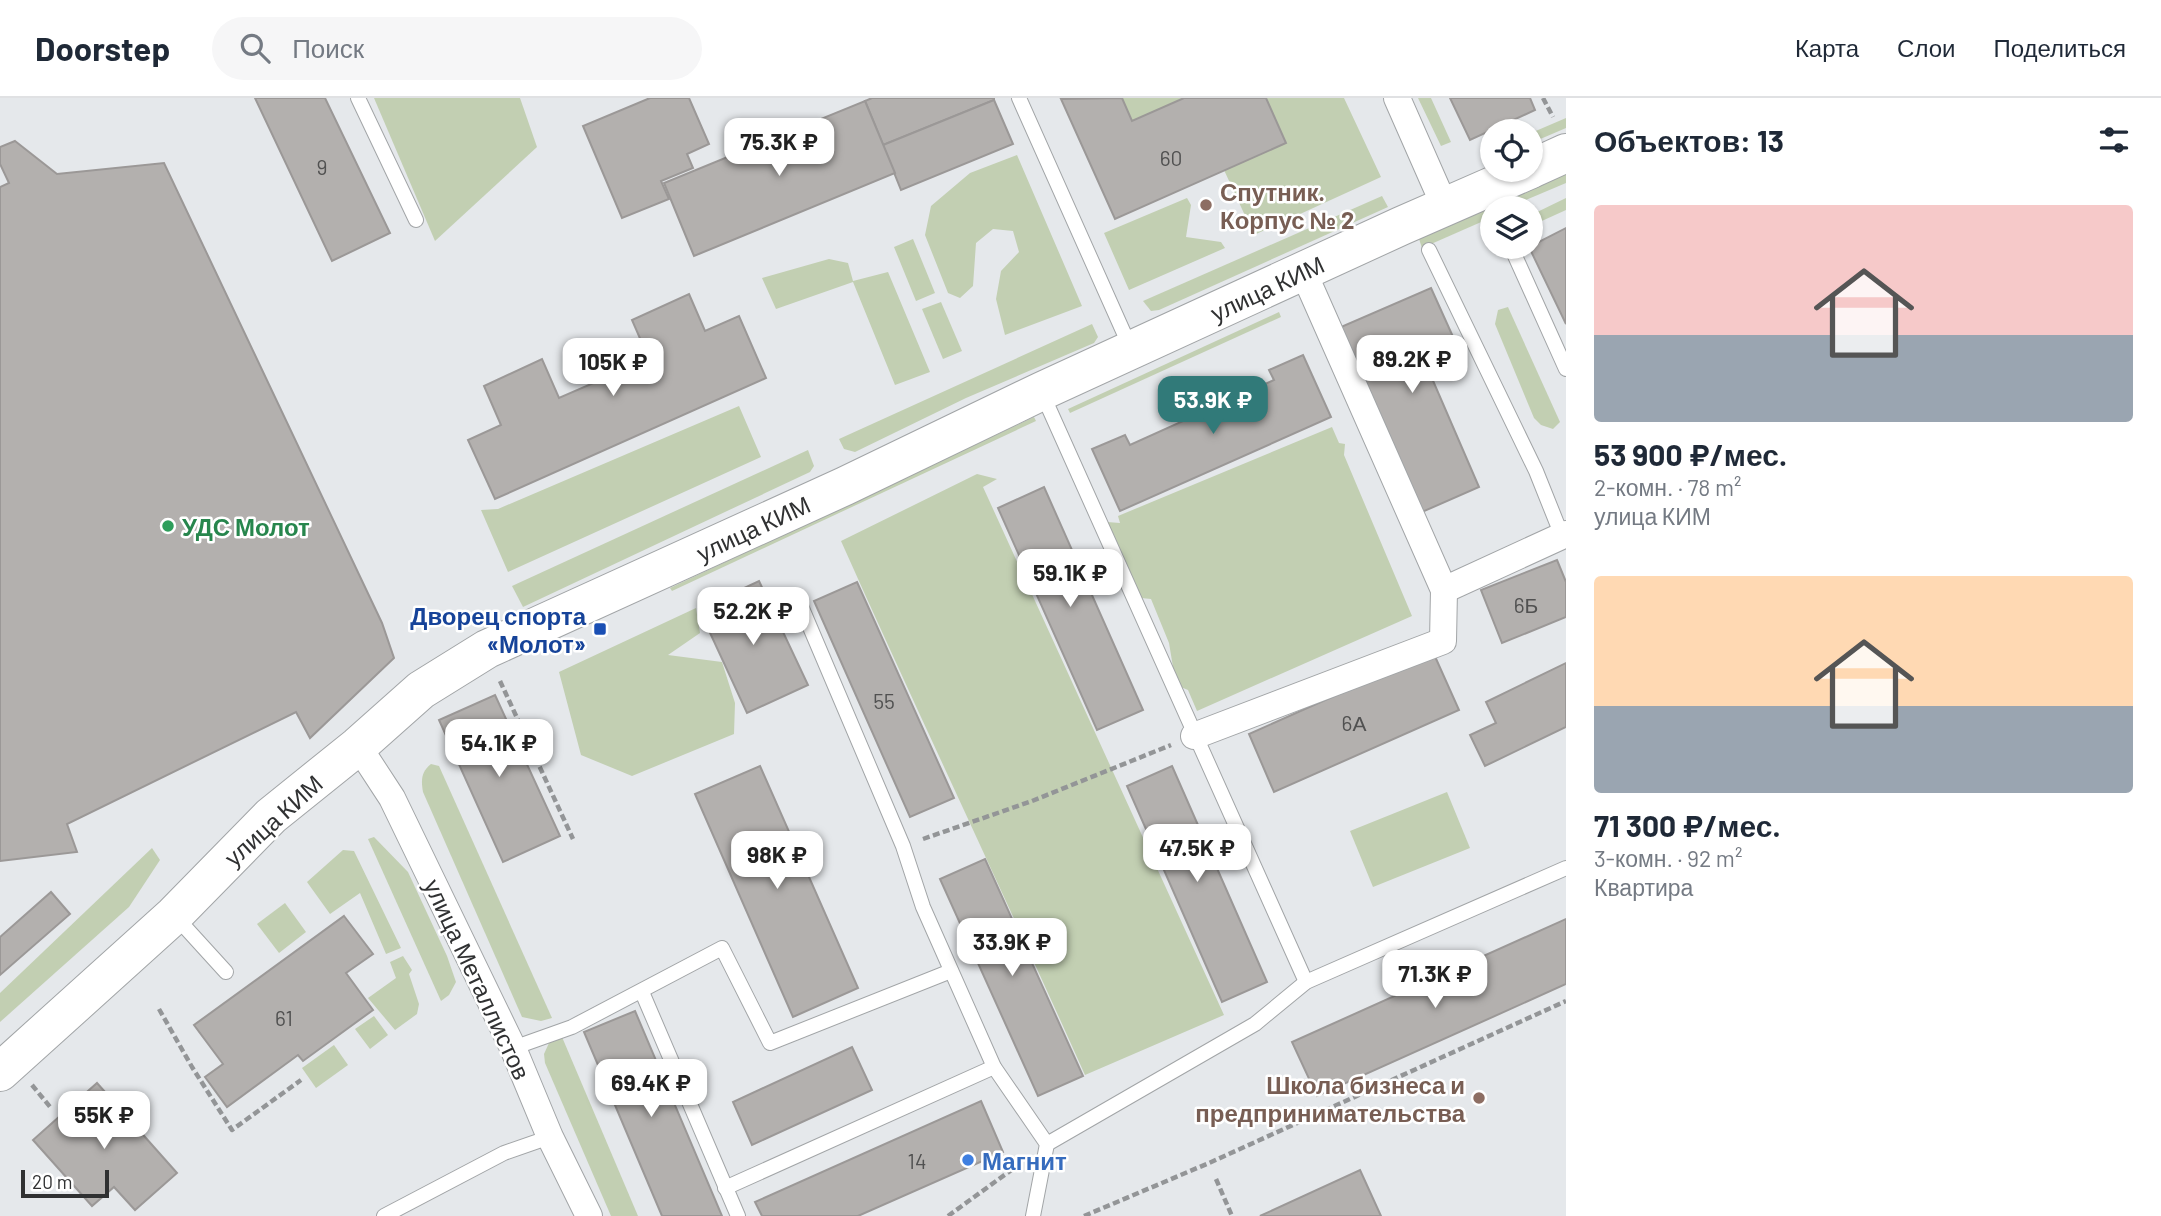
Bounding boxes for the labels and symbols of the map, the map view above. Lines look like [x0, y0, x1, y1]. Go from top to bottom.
pin: 75.3K ₽ [714, 118, 844, 178]
house number: 60 [1160, 145, 1182, 170]
house number: 9 [317, 154, 327, 179]
place label: Спутник. Корпус № 2 [1220, 177, 1354, 234]
marker: Спутник. Корпус № 2 [1198, 197, 1214, 213]
street label: улица КИМ [1206, 249, 1328, 327]
pin: 89.2K ₽ [1347, 336, 1477, 395]
pin: 105K ₽ [556, 338, 670, 398]
pin: 53.9K ₽ [1148, 376, 1278, 436]
street label: улица КИМ [692, 489, 814, 567]
place label: УДС Молот [182, 512, 310, 541]
marker: УДС Молот [160, 518, 176, 534]
pin: 59.1K ₽ [1005, 550, 1135, 609]
pin: 52.2K ₽ [688, 588, 818, 647]
house number: 6Б [1514, 592, 1538, 617]
place label: Дворец спорта «Молот» [410, 601, 587, 658]
marker: Дворец спорта «Молот» [592, 621, 608, 637]
house number: 55 [873, 688, 895, 713]
house number: 6А [1342, 710, 1366, 735]
pin: 54.1K ₽ [434, 720, 564, 779]
street label: улица КИМ [218, 768, 328, 872]
pin: 47.5K ₽ [1132, 824, 1262, 884]
pin: 98K ₽ [728, 832, 826, 891]
street label: улица Металлистов [419, 874, 537, 1084]
pin: 33.9K ₽ [947, 918, 1077, 978]
pin: 71.3K ₽ [1370, 950, 1500, 1010]
house number: 61 [275, 1005, 293, 1030]
pin: 69.4K ₽ [586, 1060, 716, 1119]
place label: Школа бизнеса и предпринимательства [1195, 1070, 1466, 1127]
marker: Школа бизнеса и предпринимательства [1471, 1090, 1487, 1106]
pin: 55K ₽ [55, 1091, 153, 1151]
place label: Магнит [982, 1146, 1067, 1175]
house number: 14 [908, 1148, 926, 1173]
marker: Магнит [960, 1152, 976, 1168]
scale bar [21, 1167, 108, 1199]

